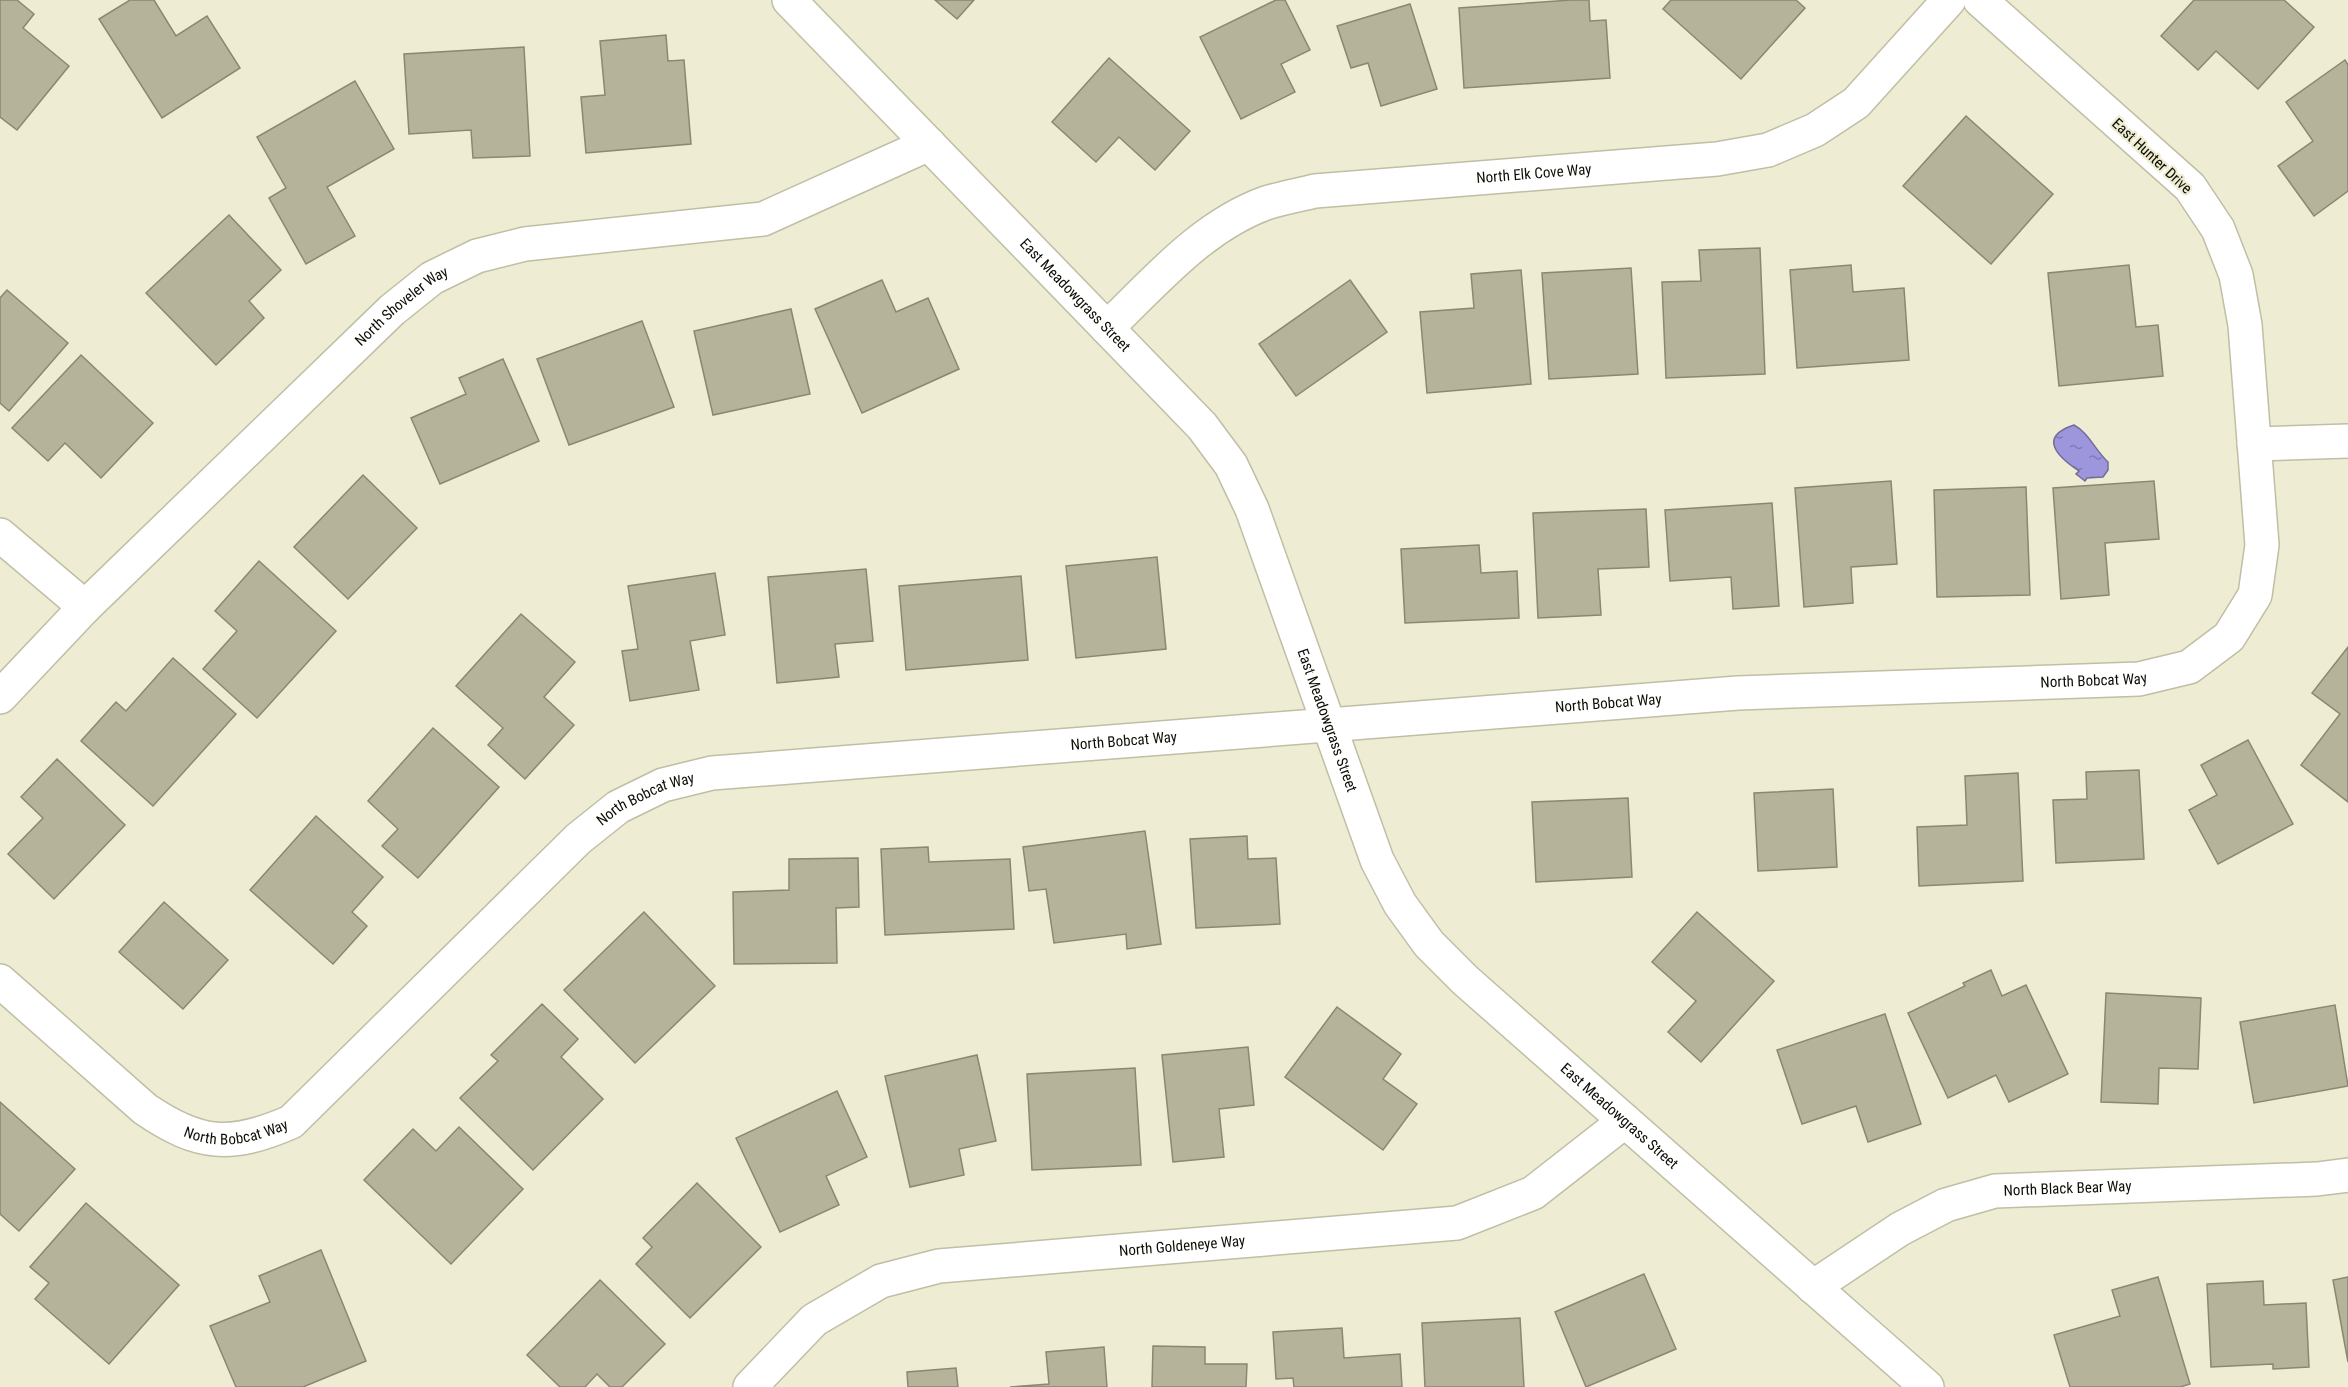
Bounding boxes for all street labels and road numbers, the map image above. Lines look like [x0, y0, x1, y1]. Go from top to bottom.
street label: East Hunter Drive [2108, 114, 2196, 198]
street label: North Elk Cove Way [1476, 160, 1592, 187]
street label: East Meadowgrass Street [1016, 235, 1134, 356]
street label: North Shoveler Way [351, 263, 451, 350]
street label: East Meadowgrass Street [1293, 646, 1361, 794]
street label: North Bobcat Way [2040, 668, 2149, 691]
street label: North Bobcat Way [1555, 690, 1662, 716]
street label: North Bobcat Way [1070, 728, 1178, 754]
street label: North Bobcat Way [593, 769, 696, 829]
street label: East Meadowgrass Street [1557, 1059, 1682, 1173]
street label: North Bobcat Way [181, 1115, 291, 1148]
street label: North Black Bear Way [2003, 1177, 2132, 1200]
street label: North Goldeneye Way [1118, 1232, 1246, 1260]

